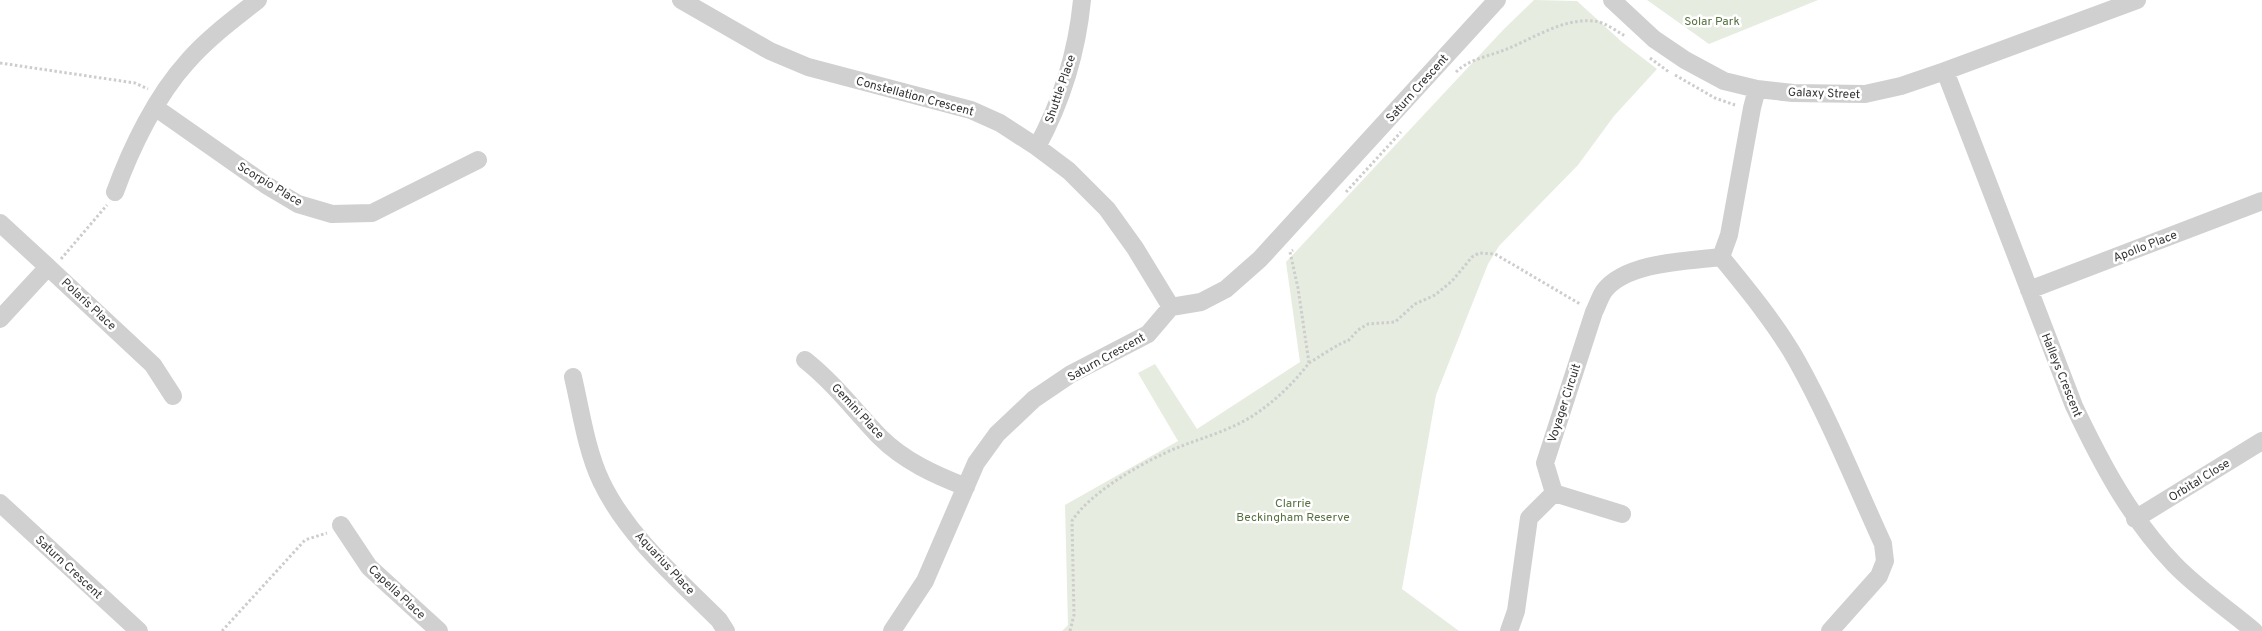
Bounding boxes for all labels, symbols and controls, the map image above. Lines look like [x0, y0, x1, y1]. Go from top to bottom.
park label: Solar Park [1684, 14, 1740, 30]
street label: Saturn Crescent [1383, 51, 1453, 126]
street label: Shuttle Place [1042, 53, 1080, 126]
street label: Constellation Crescent [854, 74, 975, 120]
street label: Galaxy Street [1787, 85, 1860, 103]
street label: Scorpio Place [234, 159, 305, 211]
street label: Apollo Place [2111, 227, 2180, 266]
street label: Polaris Place [57, 275, 119, 334]
street label: Saturn Crescent [1065, 330, 1148, 386]
street label: Halleys Crescent [2037, 331, 2085, 420]
street label: Voyager Circuit [1545, 362, 1585, 445]
street label: Gemini Place [827, 380, 887, 443]
street label: Orbital Close [2166, 456, 2233, 506]
park label: Clarrie Beckingham Reserve [1236, 496, 1350, 526]
street label: Aquarius Place [631, 529, 698, 599]
street label: Saturn Crescent [31, 532, 105, 603]
street label: Capella Place [364, 562, 428, 623]

